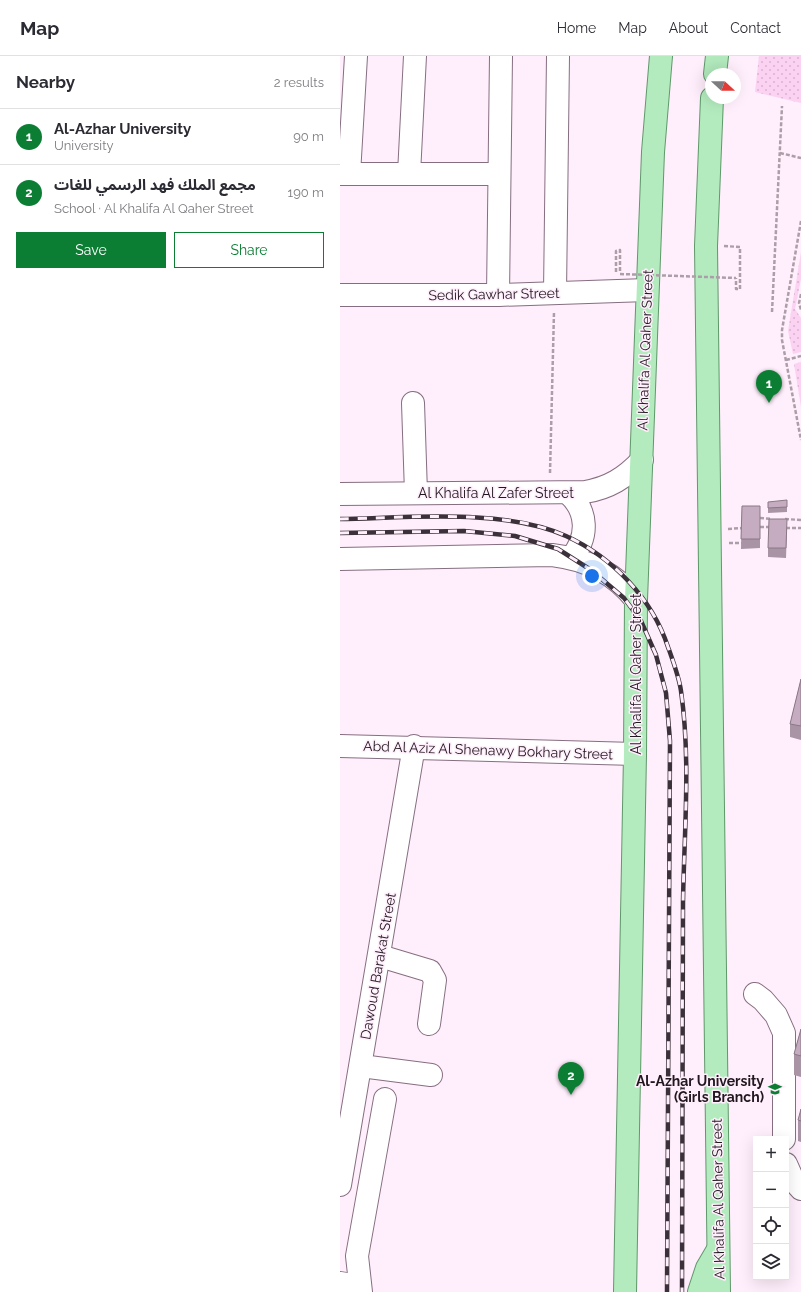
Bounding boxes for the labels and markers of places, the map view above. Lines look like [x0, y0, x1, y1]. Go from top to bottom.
pin: 1 [756, 370, 782, 403]
pin: 2 [558, 1062, 584, 1095]
place label: Al-Azhar University (Girls Branch) [636, 1073, 764, 1105]
school or university icon: Al-Azhar University (Girls Branch) [767, 1081, 783, 1097]

